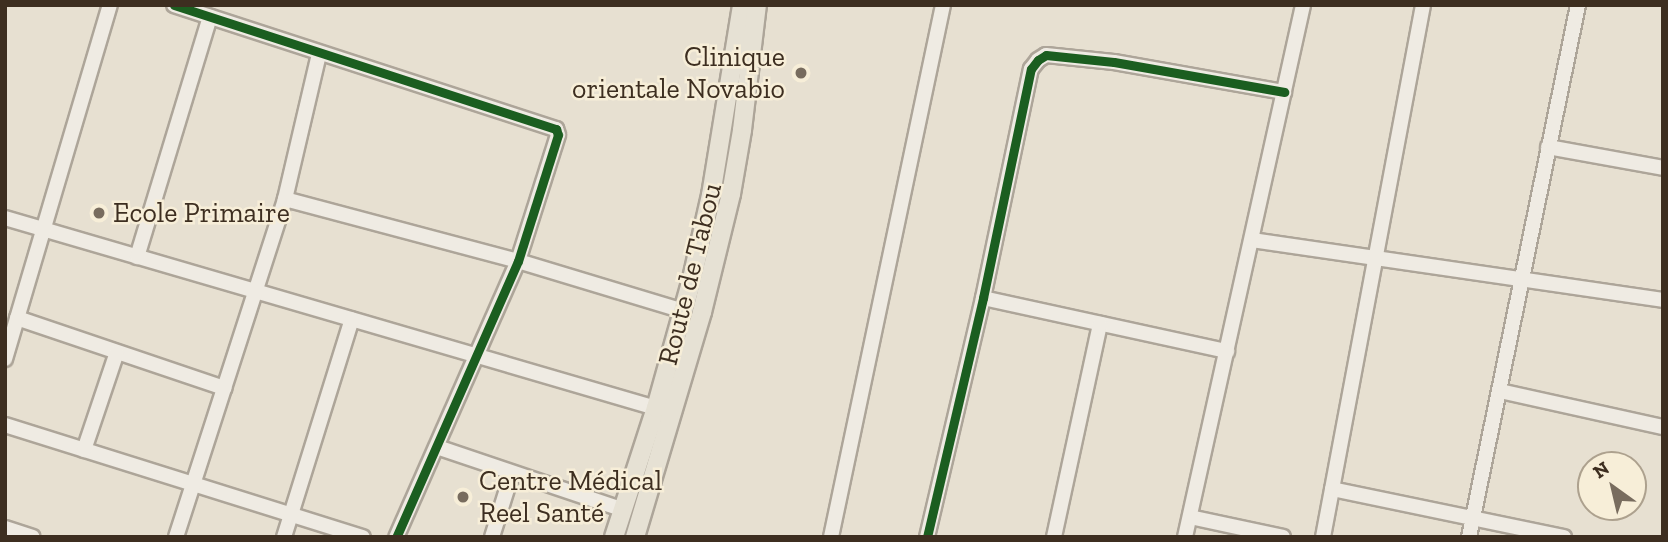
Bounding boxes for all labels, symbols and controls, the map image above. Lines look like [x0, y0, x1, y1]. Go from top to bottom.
place label: Clinique orientale Novabio [572, 40, 785, 106]
marker: Clinique orientale Novabio [791, 63, 811, 83]
street label: Route de Tabou [651, 179, 729, 369]
place label: Ecole Primaire [113, 196, 290, 230]
marker: Ecole Primaire [91, 205, 107, 221]
north arrow [1577, 451, 1647, 521]
text: N [1589, 456, 1614, 483]
place label: Centre Médical Reel Santé [479, 464, 662, 530]
marker: Centre Médical Reel Santé [453, 487, 473, 507]

